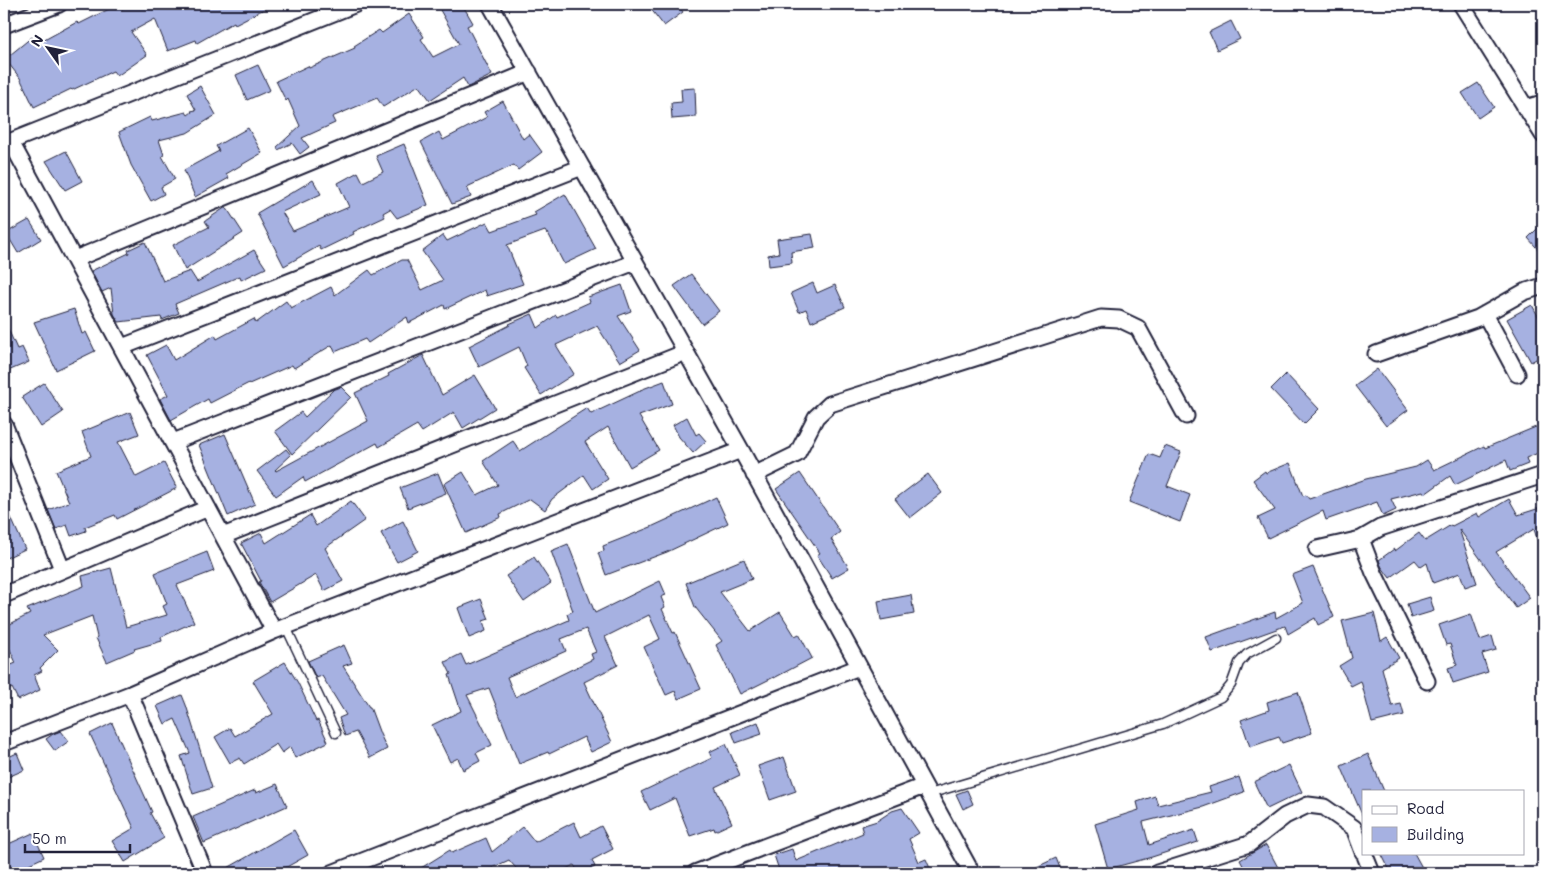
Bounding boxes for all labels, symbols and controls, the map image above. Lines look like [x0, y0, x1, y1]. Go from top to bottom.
north arrow [22, 22, 72, 72]
text: N [26, 31, 48, 50]
legend [1362, 790, 1524, 854]
text: Road [1407, 798, 1444, 818]
scale bar [25, 822, 130, 854]
text: Building [1407, 824, 1464, 844]
text: 50 m [32, 828, 67, 848]

